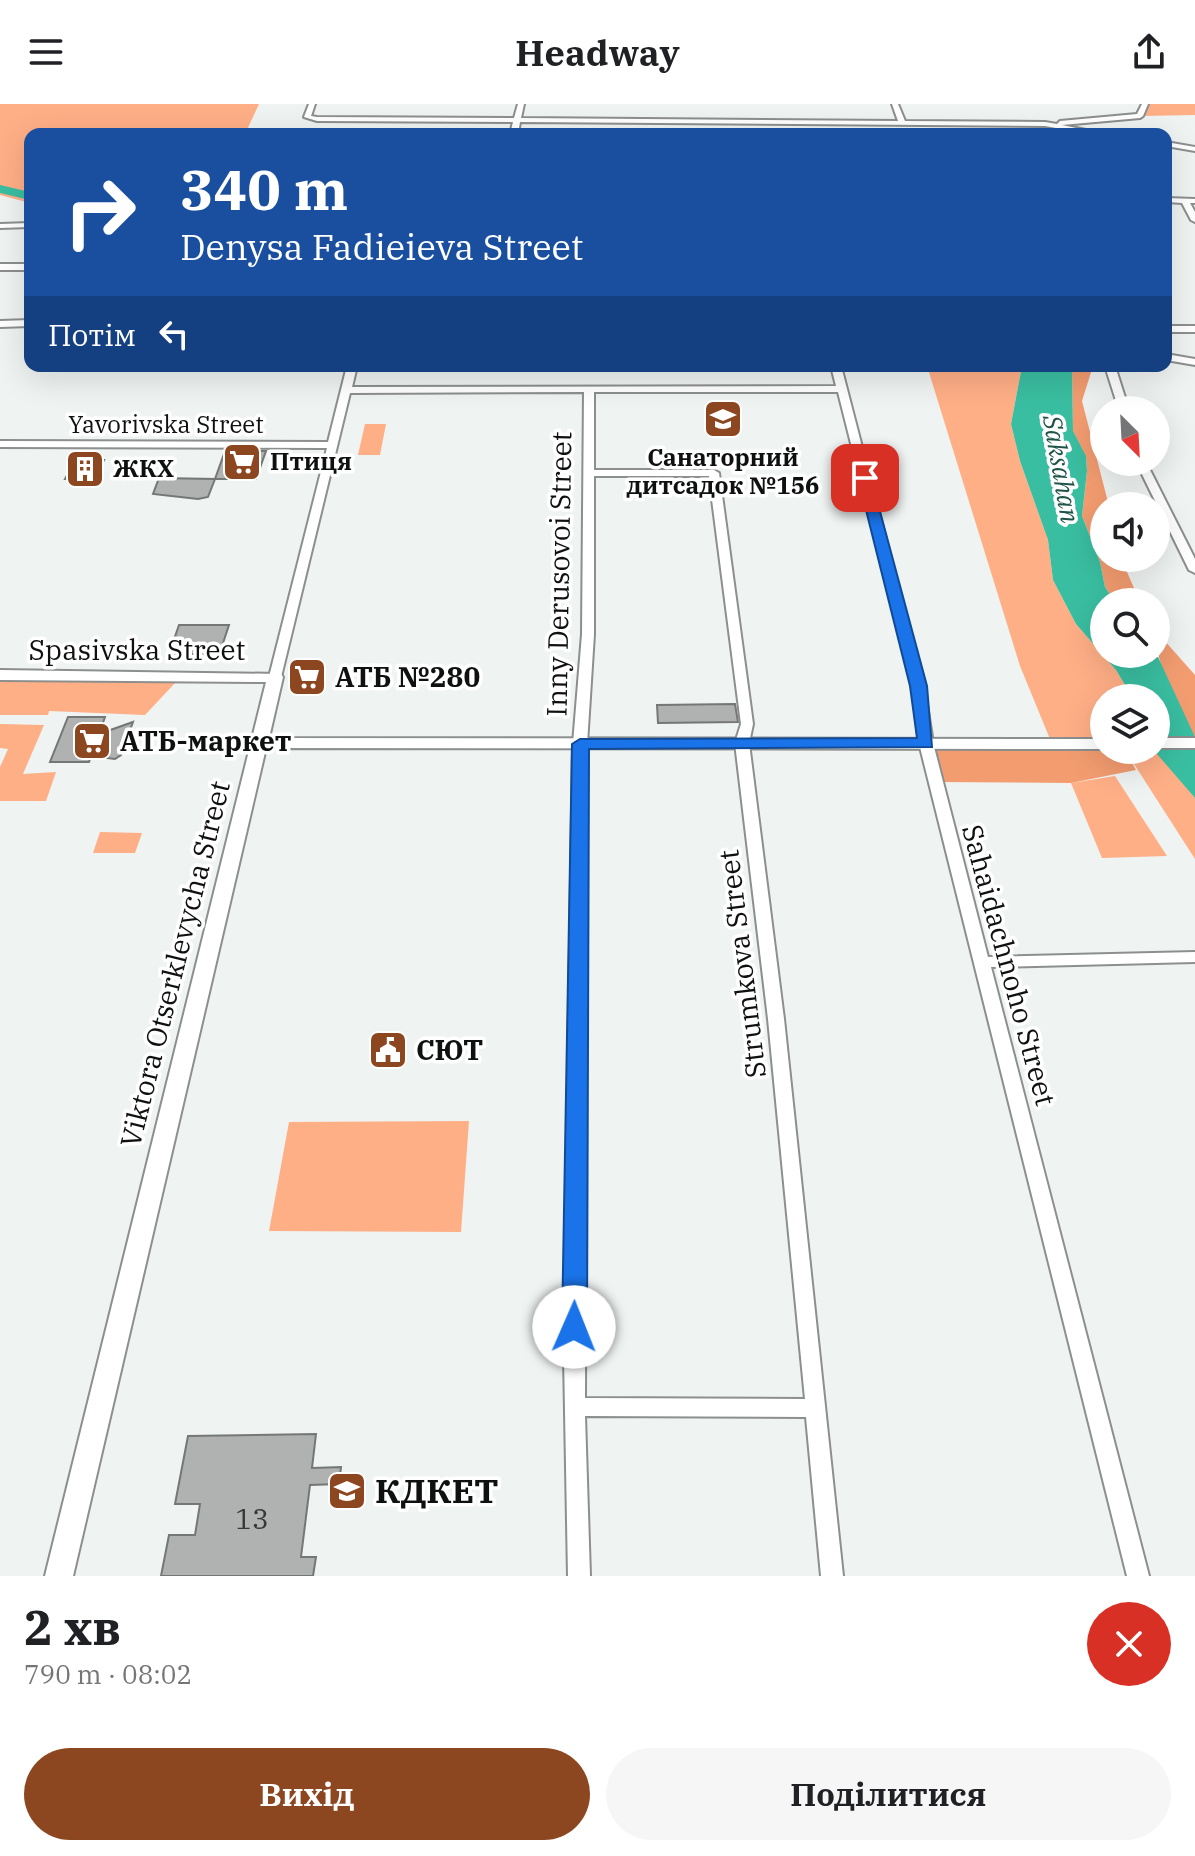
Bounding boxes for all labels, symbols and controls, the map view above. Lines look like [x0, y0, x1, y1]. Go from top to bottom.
text: Headway [515, 29, 680, 76]
icon: menu [24, 30, 68, 74]
icon: share [1127, 30, 1171, 74]
text: 340 m [180, 153, 348, 225]
icon: right [48, 160, 152, 264]
text: Denysa Fadieieva Street [180, 223, 584, 270]
icon: left [152, 312, 196, 356]
text: Потім [48, 315, 136, 354]
north arrow [1090, 396, 1170, 476]
map controls [1090, 396, 1170, 764]
school or university icon: Санаторний дитсадок №156 [702, 398, 744, 440]
street label: Yavorivska Street [68, 408, 264, 440]
water label: Saksahan [1036, 411, 1088, 526]
street label: Inny Derusovoi Street [538, 431, 579, 717]
supermarket icon: Птиця [221, 441, 263, 483]
place label: Санаторний дитсадок №156 [627, 441, 819, 501]
pin [831, 444, 899, 512]
place label: Птиця [270, 445, 352, 477]
building icon: ЖКХ [64, 448, 106, 490]
place label: ЖКХ [113, 452, 174, 484]
icon: arrive [843, 456, 887, 500]
button: sound [1090, 492, 1170, 572]
button: search [1090, 588, 1170, 668]
street label: Spasivska Street [29, 631, 246, 668]
supermarket icon: АТБ №280 [286, 656, 328, 698]
place label: АТБ №280 [335, 658, 480, 695]
button: layers [1090, 684, 1170, 764]
supermarket icon: АТБ-маркет [71, 720, 113, 762]
place label: АТБ-маркет [120, 722, 292, 759]
street label: Viktora Otserklevycha Street [111, 777, 238, 1151]
street label: Sahaidachnoho Street [954, 820, 1065, 1110]
street label: Strumkova Street [709, 848, 774, 1080]
public building icon: СЮТ [367, 1029, 409, 1071]
place label: СЮТ [416, 1031, 483, 1068]
position arrow [532, 1285, 616, 1369]
place label: КДКЕТ [375, 1468, 498, 1512]
school or university icon: КДКЕТ [326, 1470, 368, 1512]
house number: 13 [235, 1500, 269, 1537]
text: 2 хв [24, 1596, 121, 1658]
button: close [1087, 1602, 1171, 1686]
text: 790 m · 08:02 [24, 1657, 192, 1691]
button: Вихід [24, 1748, 590, 1840]
button: Поділитися [606, 1748, 1171, 1840]

